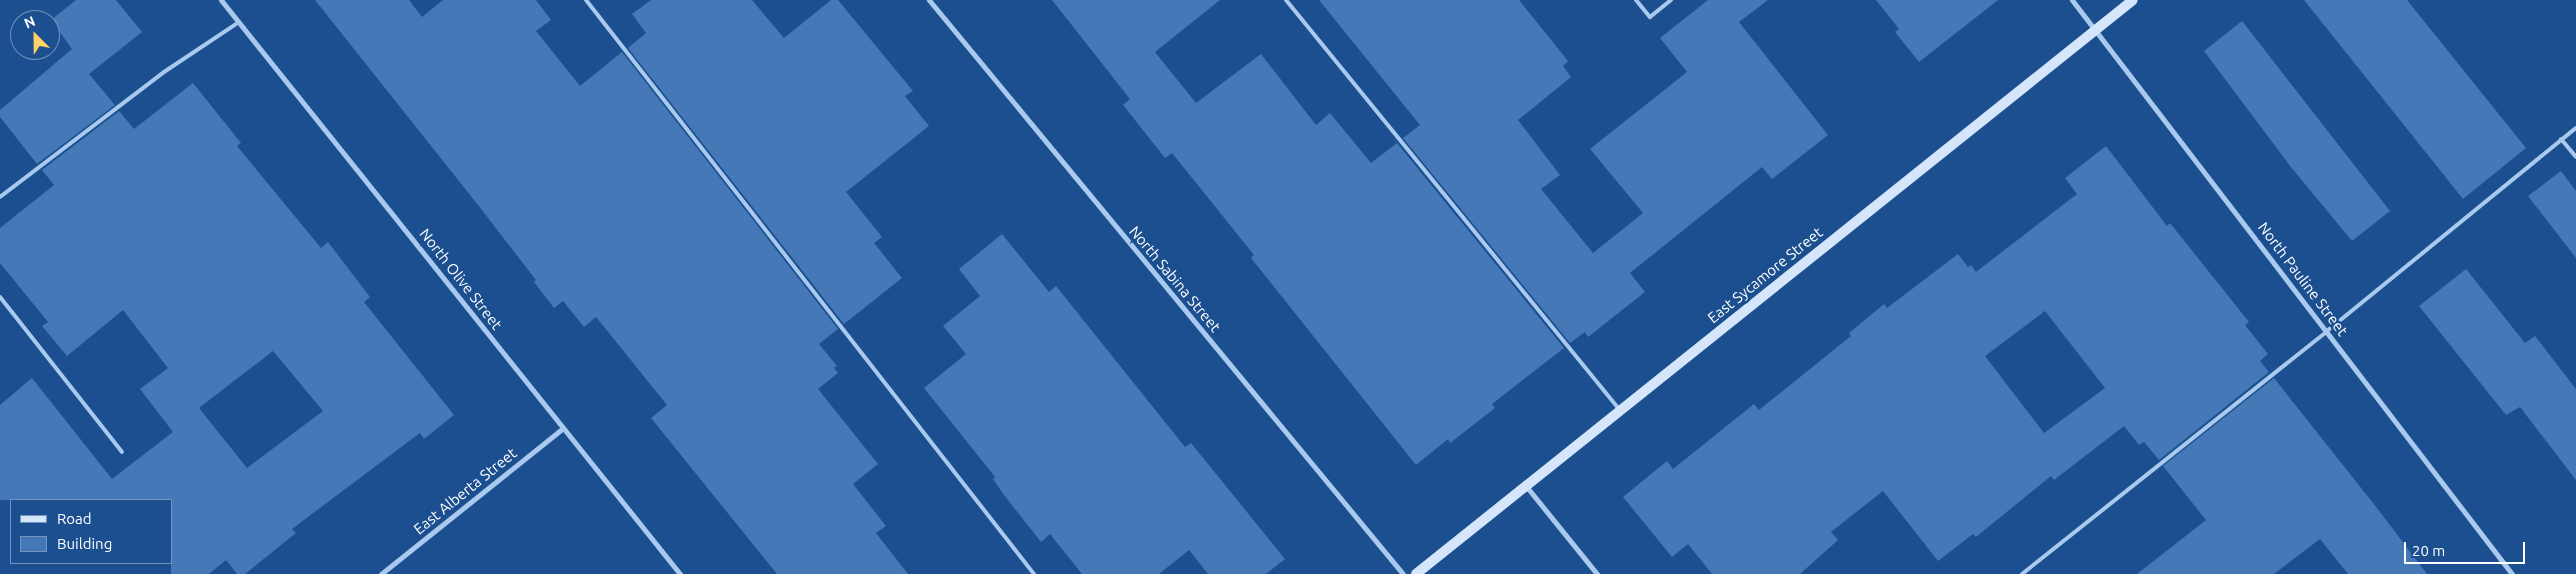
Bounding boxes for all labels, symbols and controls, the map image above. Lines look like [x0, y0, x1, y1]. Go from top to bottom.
north arrow [10, 10, 60, 60]
text: N [22, 13, 37, 32]
street label: North Pauline Street [2254, 219, 2352, 339]
street label: North Sabina Street [1125, 222, 1225, 336]
street label: East Sycamore Street [1704, 223, 1826, 327]
street label: North Olive Street [416, 225, 506, 333]
street label: East Alberta Street [410, 444, 520, 538]
legend [10, 499, 172, 564]
text: Road [57, 510, 92, 527]
scale bar [2406, 532, 2527, 564]
text: Building [57, 535, 112, 552]
text: 20 m [2412, 542, 2445, 559]

